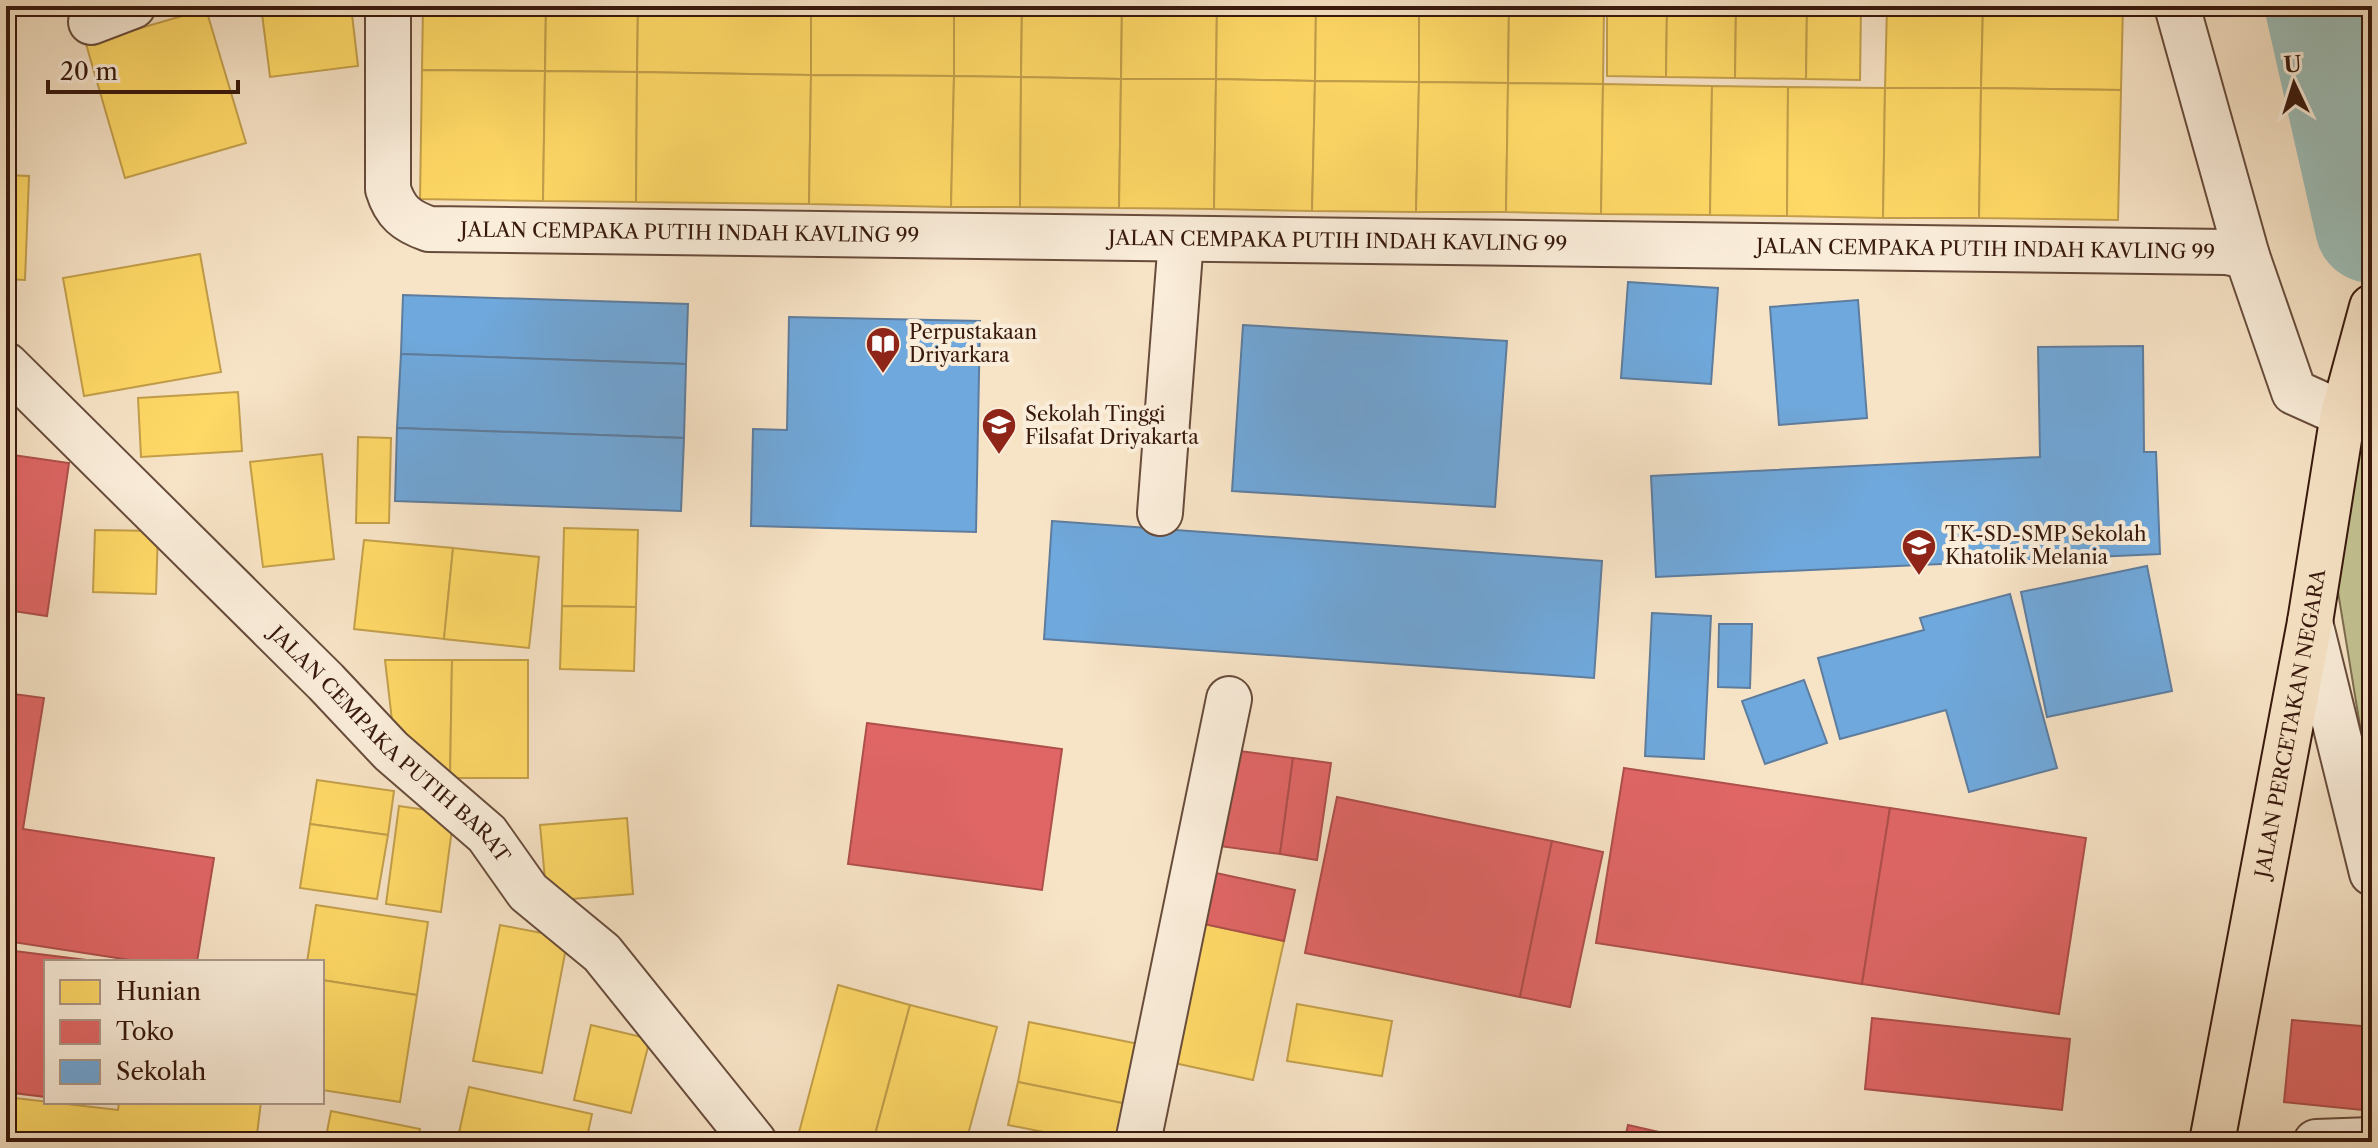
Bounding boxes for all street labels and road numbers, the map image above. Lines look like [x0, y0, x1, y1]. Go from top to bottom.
street label: JALAN CEMPAKA PUTIH INDAH KAVLING 99 [457, 217, 919, 247]
street label: JALAN CEMPAKA PUTIH INDAH KAVLING 99 [1105, 226, 1567, 256]
street label: JALAN CEMPAKA PUTIH INDAH KAVLING 99 [1753, 234, 2215, 264]
street label: JALAN PERCETAKAN NEGARA [2250, 566, 2330, 883]
street label: JALAN CEMPAKA PUTIH BARAT [263, 619, 515, 867]

